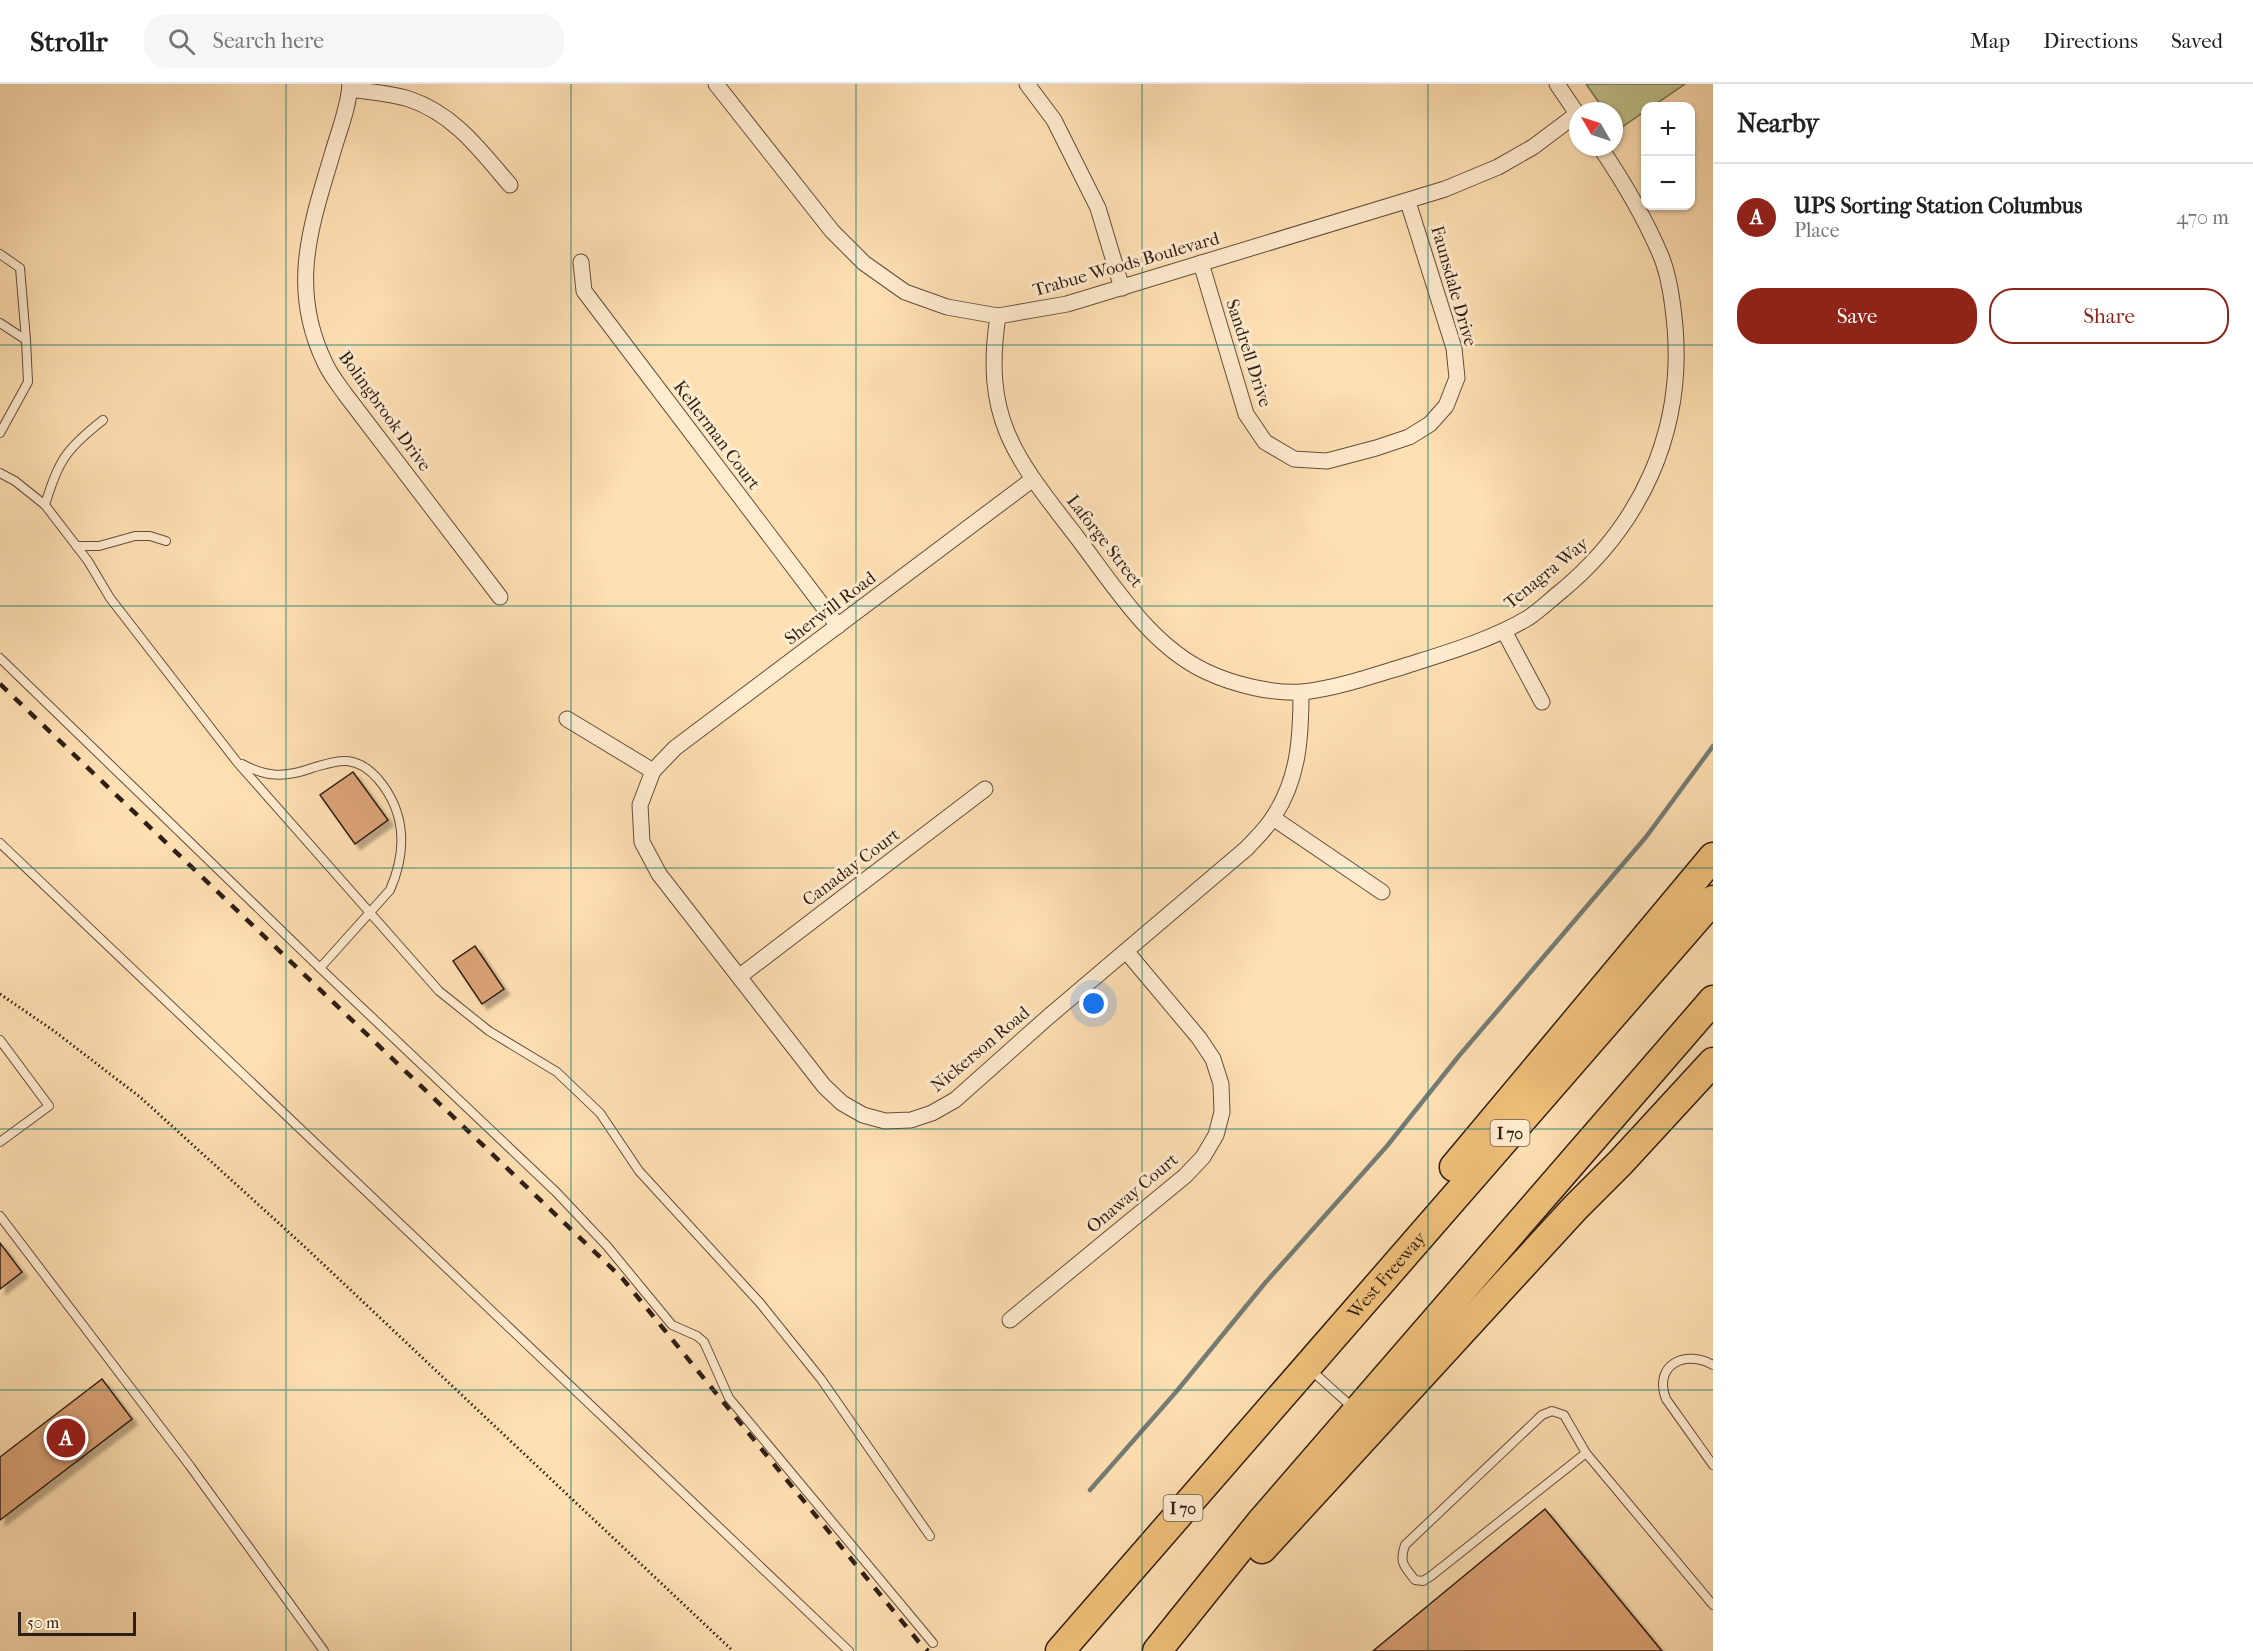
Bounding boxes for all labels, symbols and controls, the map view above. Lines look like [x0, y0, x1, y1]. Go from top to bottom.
search box [144, 14, 564, 68]
text: Strollr [30, 25, 108, 58]
icon: search [165, 25, 198, 58]
text: Search here [213, 28, 324, 54]
text: Map [1970, 29, 2010, 53]
text: Directions [2043, 29, 2138, 53]
text: Saved [2171, 29, 2223, 53]
north arrow [1569, 102, 1623, 156]
map controls [1641, 102, 1695, 210]
button: + [1641, 102, 1695, 156]
text: Nearby [1737, 108, 1819, 139]
button: − [1641, 156, 1695, 210]
text: UPS Sorting Station Columbus [1794, 193, 2082, 219]
text: A [1750, 206, 1763, 229]
text: 470 m [2176, 206, 2229, 229]
text: Place [1794, 219, 1840, 242]
street label: Faunsdale Drive [1426, 223, 1481, 349]
street label: Trabue Woods Boulevard [1031, 228, 1222, 301]
button: Save [1737, 288, 1977, 344]
button: Share [1989, 288, 2229, 344]
street label: Sandrell Drive [1221, 297, 1276, 410]
street label: Bolingbrook Drive [334, 347, 435, 475]
street label: Kellerman Court [669, 377, 765, 494]
street label: Laforge Street [1062, 491, 1148, 592]
street label: Tenagra Way [1500, 532, 1594, 614]
street label: Sherwill Road [781, 567, 880, 649]
street label: Canaday Court [799, 824, 904, 911]
your location [1079, 989, 1108, 1018]
street label: Nickerson Road [927, 1002, 1034, 1097]
road number: I 70 [1490, 1120, 1530, 1146]
street label: Onaway Court [1082, 1149, 1183, 1238]
street label: West Freeway [1343, 1227, 1431, 1324]
pin: A [46, 1416, 86, 1460]
road number: I 70 [1164, 1495, 1202, 1521]
scale bar [18, 1609, 136, 1636]
text: 50 m [27, 1613, 59, 1632]

